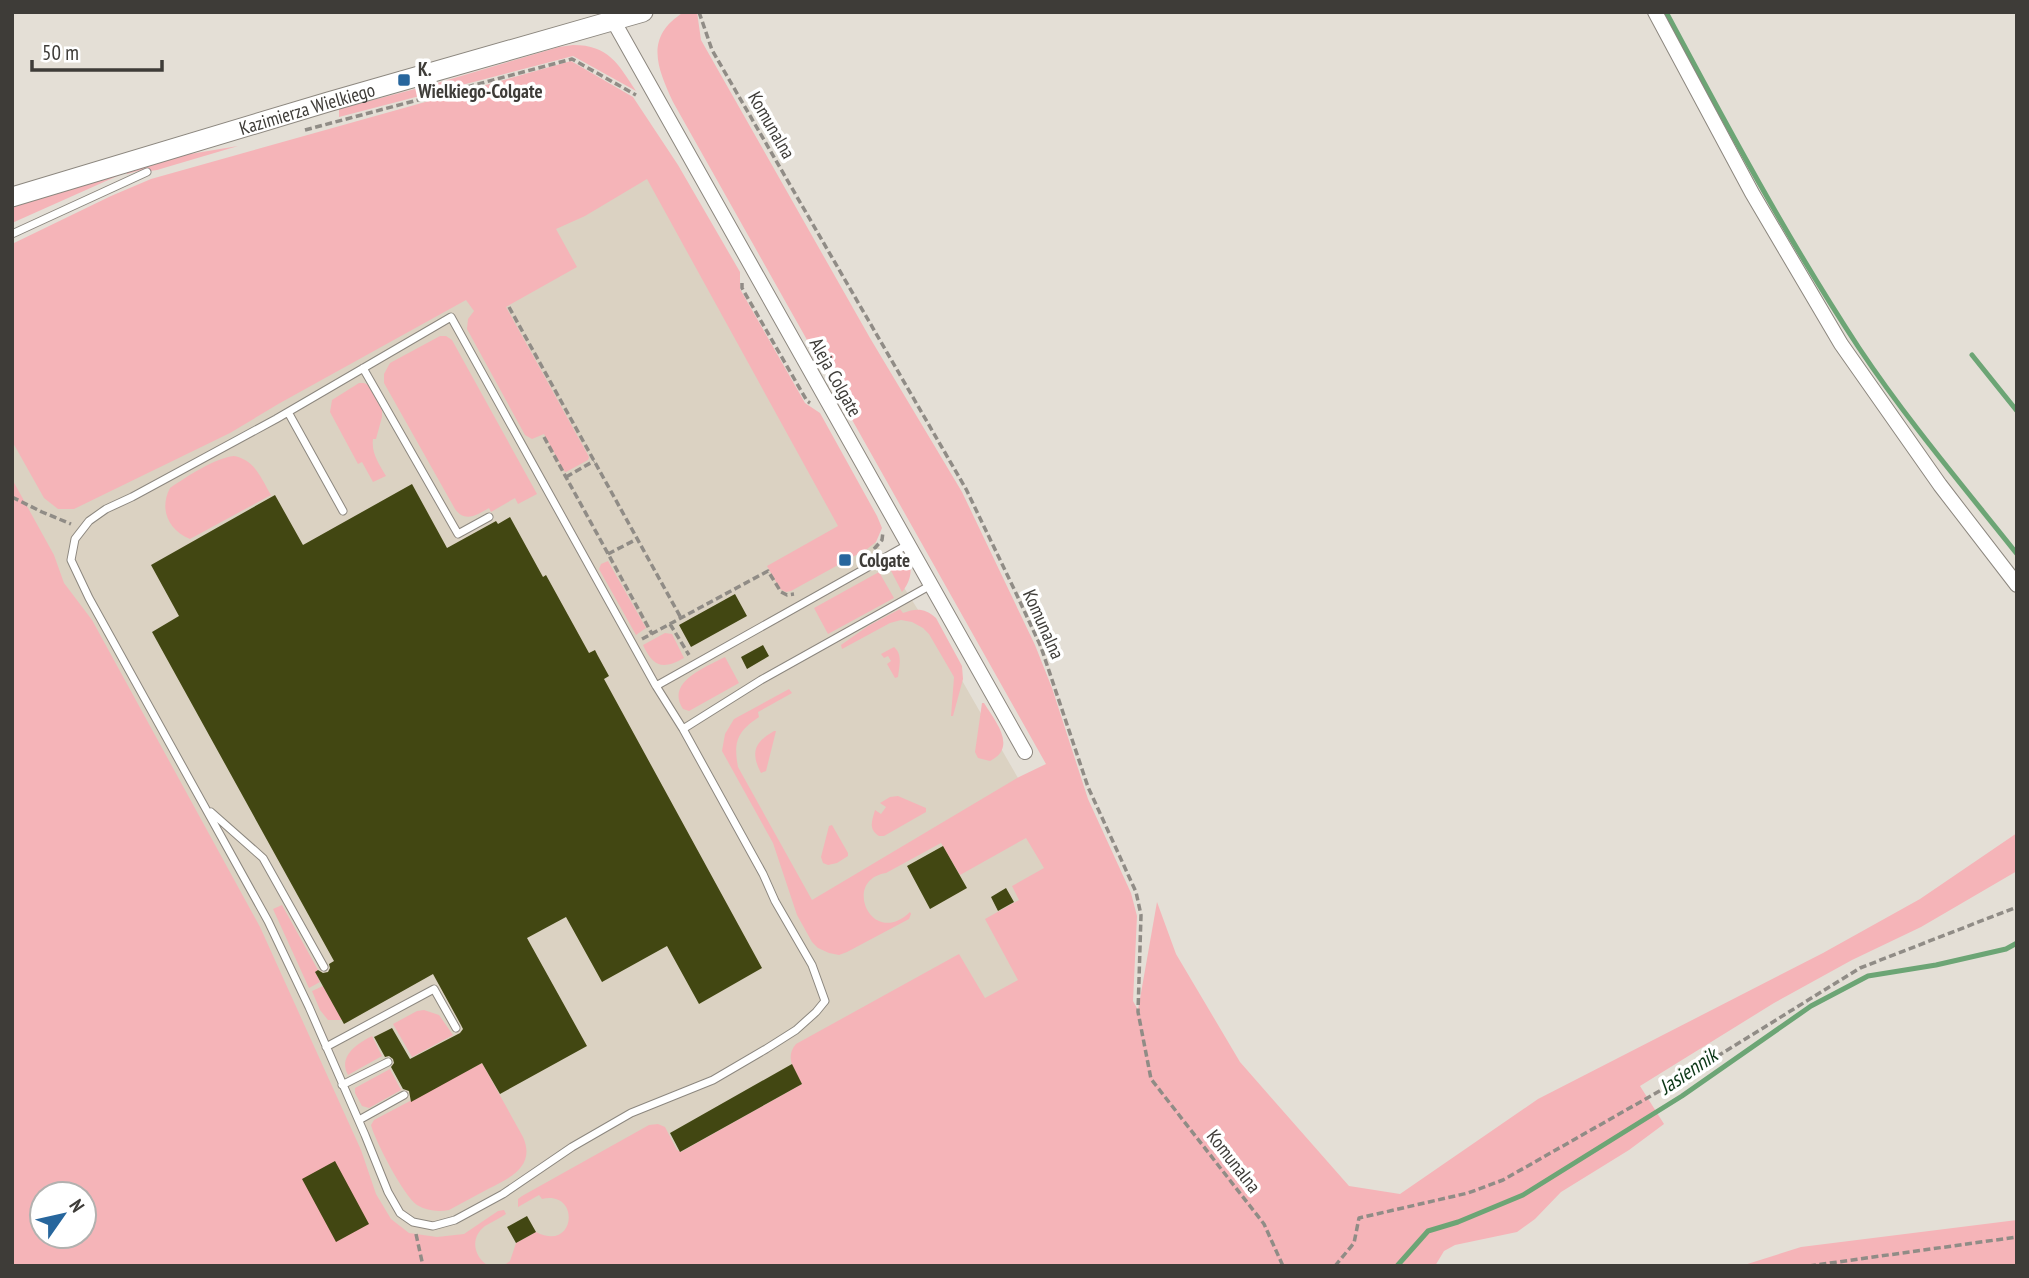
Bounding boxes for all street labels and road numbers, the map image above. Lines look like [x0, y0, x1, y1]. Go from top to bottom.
street label: Kazimierza Wielkiego [236, 77, 378, 140]
street label: Komunalna [743, 87, 801, 163]
street label: Aleja Colgate [805, 333, 868, 421]
street label: Komunalna [1018, 585, 1070, 663]
street label: Komunalna [1202, 1125, 1266, 1197]

